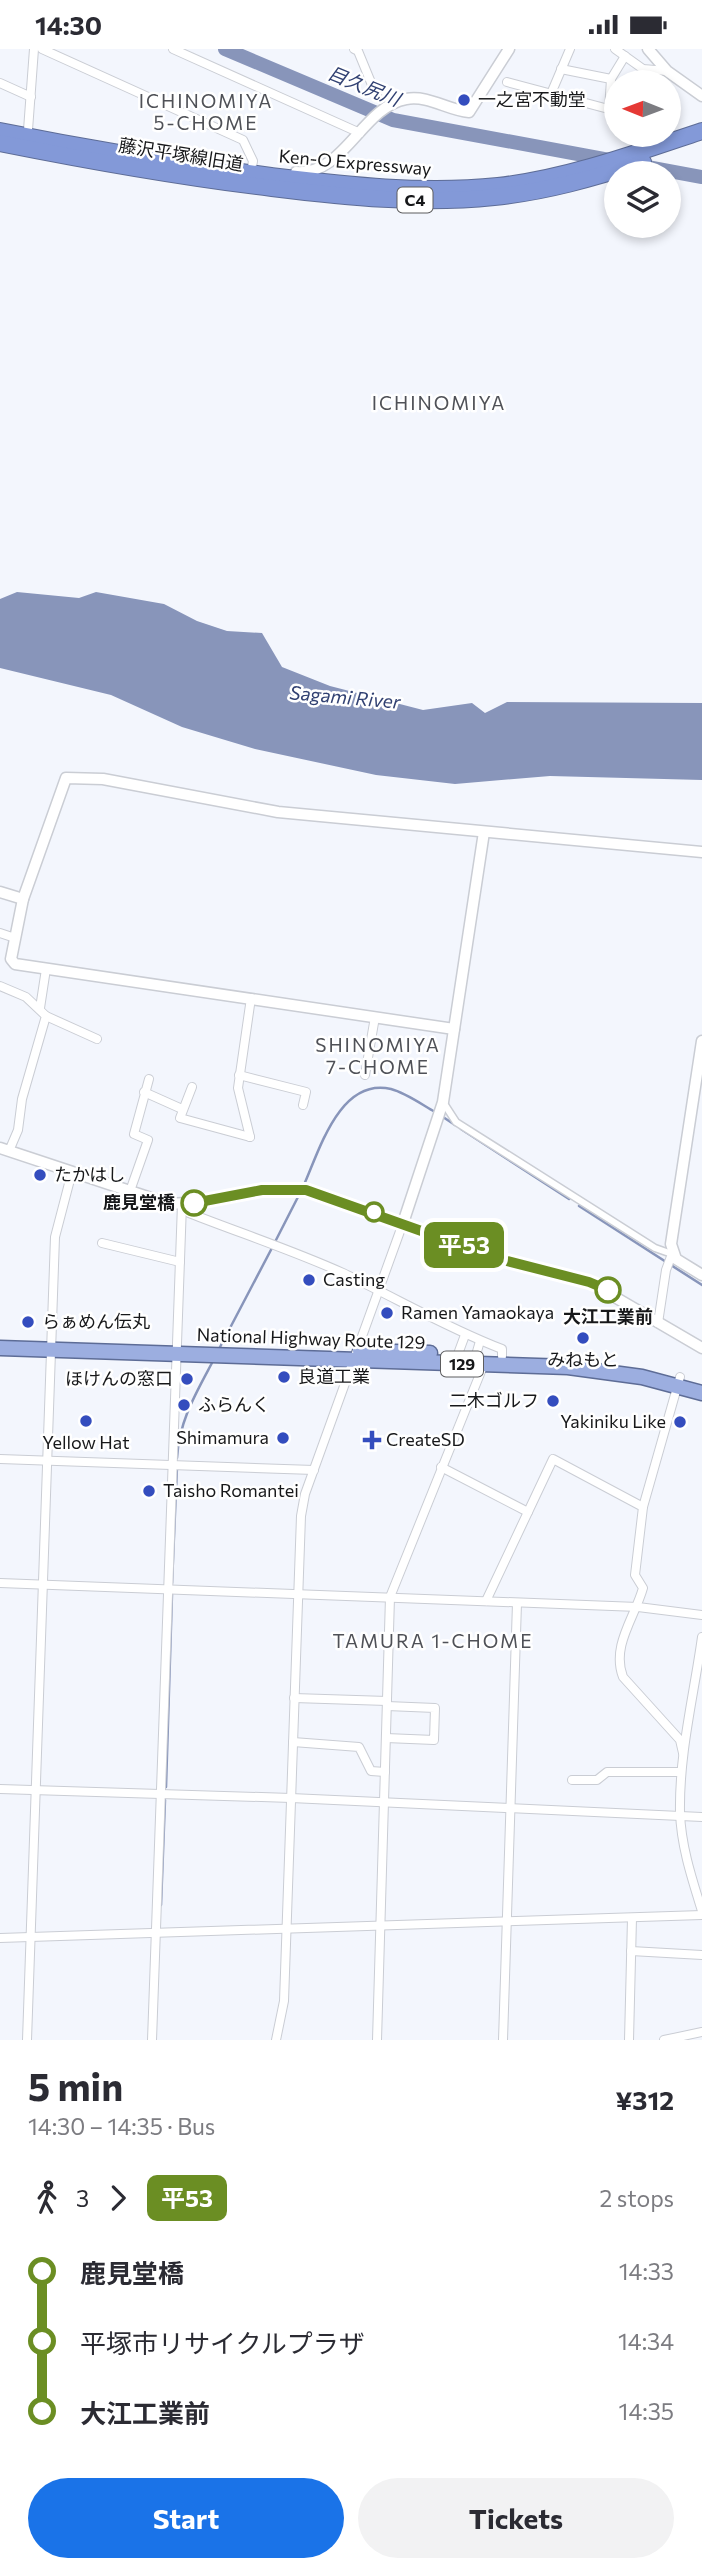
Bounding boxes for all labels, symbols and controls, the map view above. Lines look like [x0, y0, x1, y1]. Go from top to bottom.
text: 14:30 [35, 9, 102, 40]
water label: 目久尻川 [325, 61, 406, 111]
north arrow [604, 70, 681, 147]
map controls [604, 70, 681, 238]
place label: 一之宮不動堂 [478, 88, 586, 110]
district label: ICHINOMIYA 5-CHOME [139, 89, 273, 134]
marker: 一之宮不動堂 [456, 92, 472, 108]
street label: 藤沢平塚線旧道 [117, 133, 245, 175]
street label: Ken-O Expressway [278, 144, 432, 180]
button: layers [604, 161, 681, 238]
road number: C4 [398, 188, 432, 213]
district label: ICHINOMIYA [372, 391, 506, 414]
water label: Sagami River [289, 680, 403, 713]
district label: SHINOMIYA 7-CHOME [315, 1033, 441, 1078]
place label: たかはし [54, 1163, 125, 1185]
marker: たかはし [32, 1167, 48, 1183]
marker: 鹿見堂橋 [181, 1190, 207, 1216]
place label: 鹿見堂橋 [103, 1191, 175, 1213]
unlabelled marker [364, 1202, 384, 1222]
line badge: 平53 [424, 1222, 504, 1268]
text: 平53 [438, 1230, 490, 1259]
place label: Casting [323, 1268, 385, 1290]
marker: Casting [301, 1272, 317, 1288]
marker: 大江工業前 [595, 1277, 621, 1303]
place label: Ramen Yamaokaya [401, 1301, 554, 1323]
marker: Ramen Yamaokaya [379, 1305, 395, 1321]
place label: 大江工業前 [563, 1305, 653, 1327]
place label: らぁめん伝丸 [42, 1310, 150, 1332]
marker: らぁめん伝丸 [20, 1314, 36, 1330]
street label: National Highway Route 129 [196, 1323, 426, 1353]
marker: みねもと [575, 1330, 591, 1346]
place label: みねもと [547, 1348, 619, 1370]
road number: 129 [441, 1351, 483, 1377]
place label: 良道工業 [298, 1365, 370, 1387]
place label: ほけんの窓口 [65, 1367, 173, 1389]
marker: 良道工業 [276, 1369, 292, 1385]
marker: ほけんの窓口 [179, 1371, 195, 1387]
place label: 二木ゴルフ [449, 1389, 539, 1411]
place label: ふらんく [198, 1393, 270, 1415]
marker: 二木ゴルフ [545, 1393, 561, 1409]
marker: ふらんく [176, 1397, 192, 1413]
place label: Yakiniku Like [560, 1410, 666, 1432]
marker: Yellow Hat [78, 1413, 94, 1429]
marker: Yakiniku Like [672, 1414, 688, 1430]
place label: Shimamura [176, 1426, 269, 1448]
place label: CreateSD [386, 1428, 465, 1450]
marker: Shimamura [275, 1430, 291, 1446]
place label: Yellow Hat [42, 1431, 130, 1453]
marker: CreateSD [364, 1432, 380, 1448]
place label: Taisho Romantei [163, 1479, 299, 1501]
marker: Taisho Romantei [141, 1483, 157, 1499]
district label: TAMURA 1-CHOME [332, 1629, 534, 1652]
text: 5 min [28, 2062, 123, 2109]
text: ¥312 [616, 2084, 674, 2115]
text: 14:30 – 14:35 · Bus [28, 2112, 215, 2140]
icon: walk [28, 2179, 66, 2217]
icon: forward [99, 2179, 137, 2217]
text: 平53 [161, 2183, 213, 2212]
text: 3 [76, 2184, 89, 2212]
text: 2 stops [600, 2184, 674, 2212]
text: 鹿見堂橋 [80, 2257, 184, 2288]
text: 14:33 [619, 2257, 674, 2285]
text: 平塚市リサイクルプラザ [80, 2327, 365, 2358]
text: 14:34 [618, 2327, 674, 2355]
text: 大江工業前 [80, 2397, 210, 2428]
text: 14:35 [619, 2397, 674, 2425]
button: Start [28, 2478, 344, 2558]
button: Tickets [358, 2478, 674, 2558]

